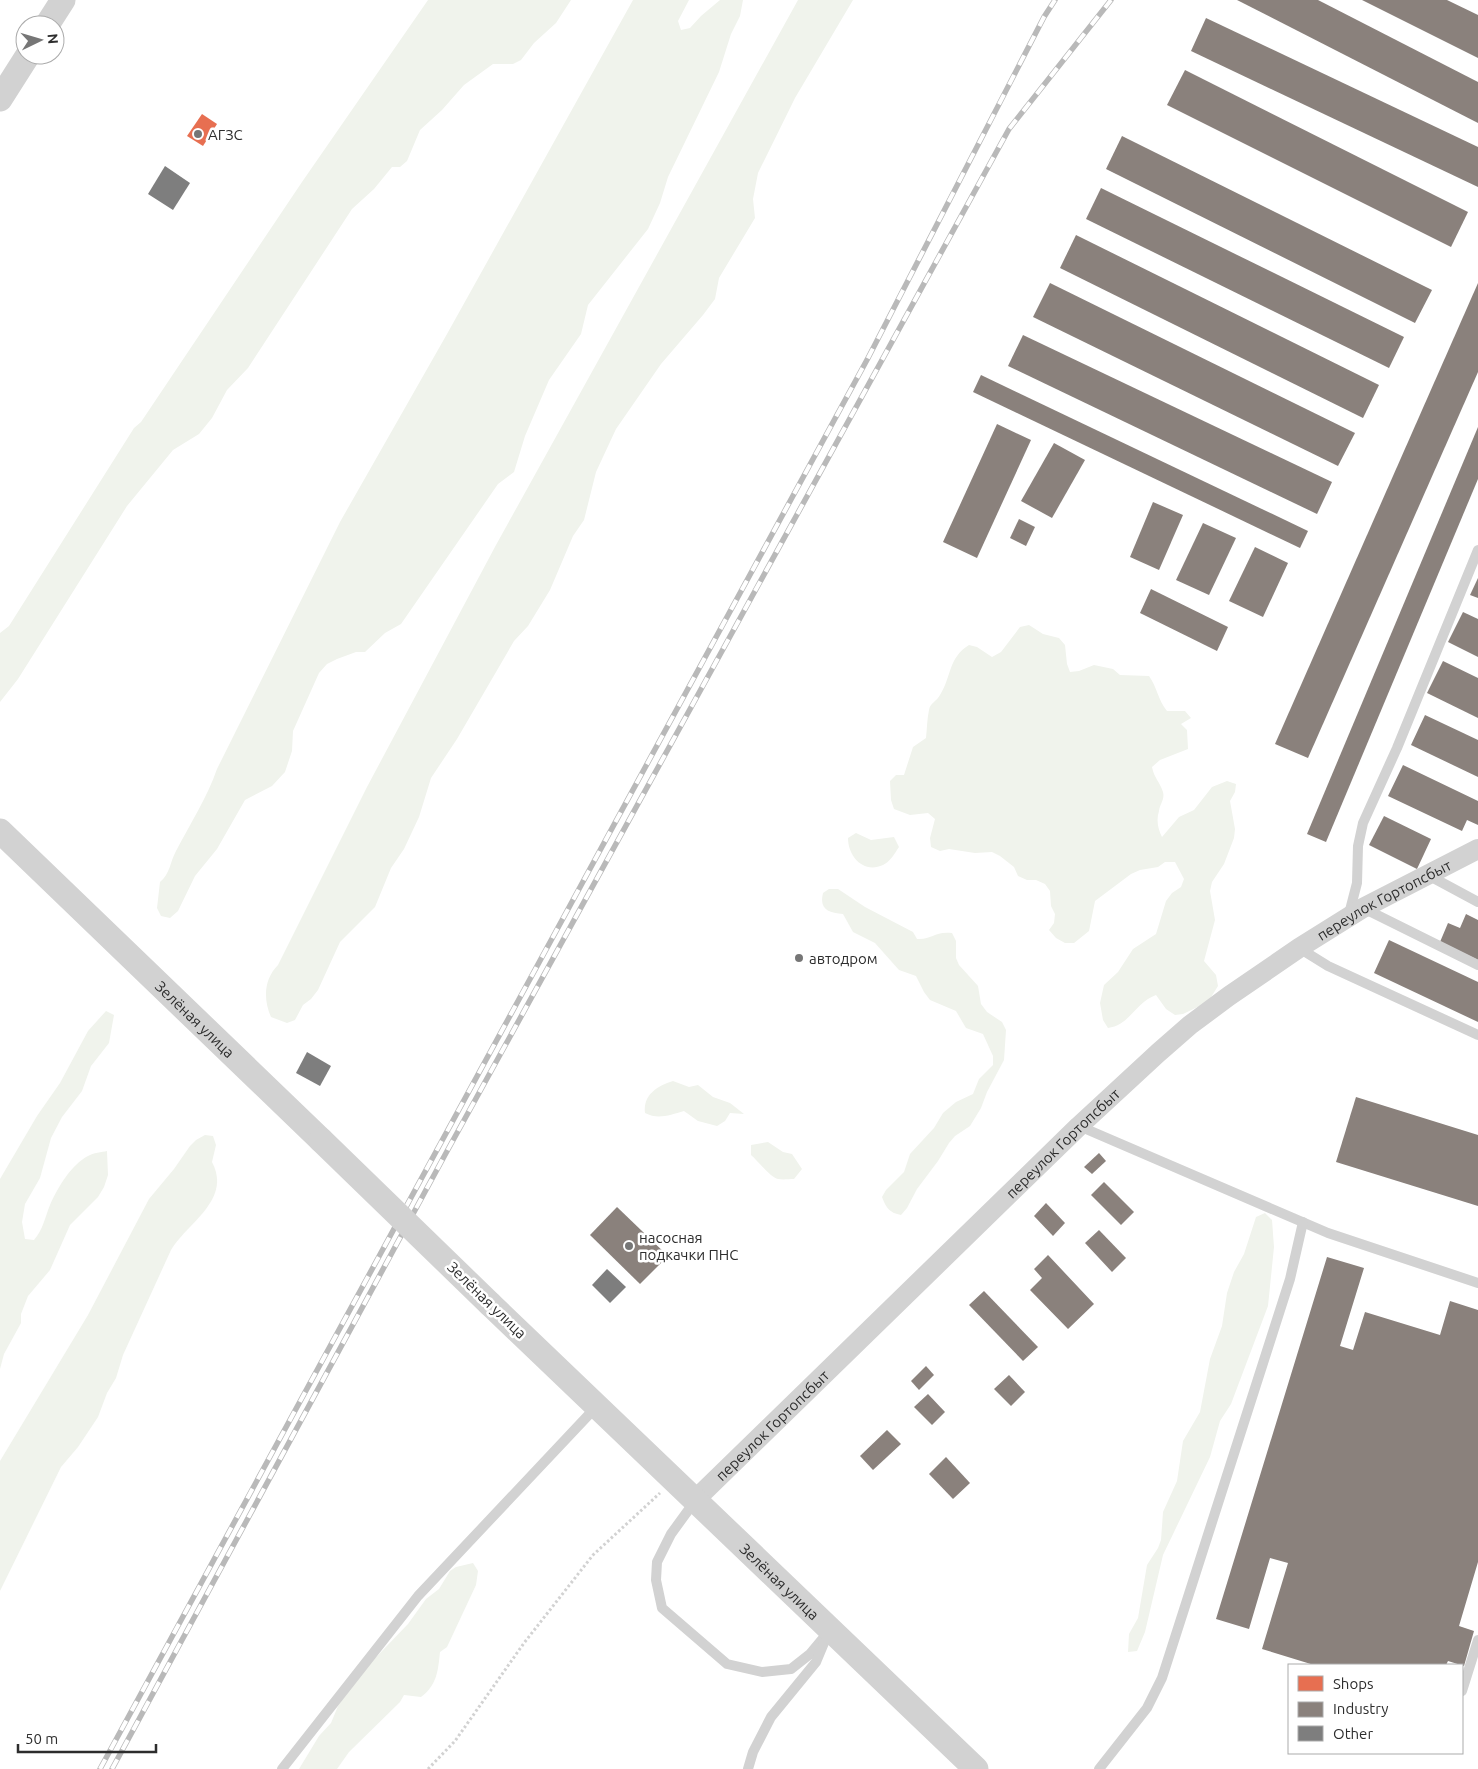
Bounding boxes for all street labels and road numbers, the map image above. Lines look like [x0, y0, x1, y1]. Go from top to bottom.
street label: переулок Гортопсбыт [1313, 856, 1454, 943]
street label: Зелёная улица [152, 977, 238, 1061]
street label: переулок Гортопсбыт [1002, 1084, 1123, 1201]
street label: Зелёная улица [444, 1258, 530, 1342]
street label: переулок Гортопсбыт [712, 1366, 832, 1484]
street label: Зелёная улица [737, 1540, 823, 1623]

